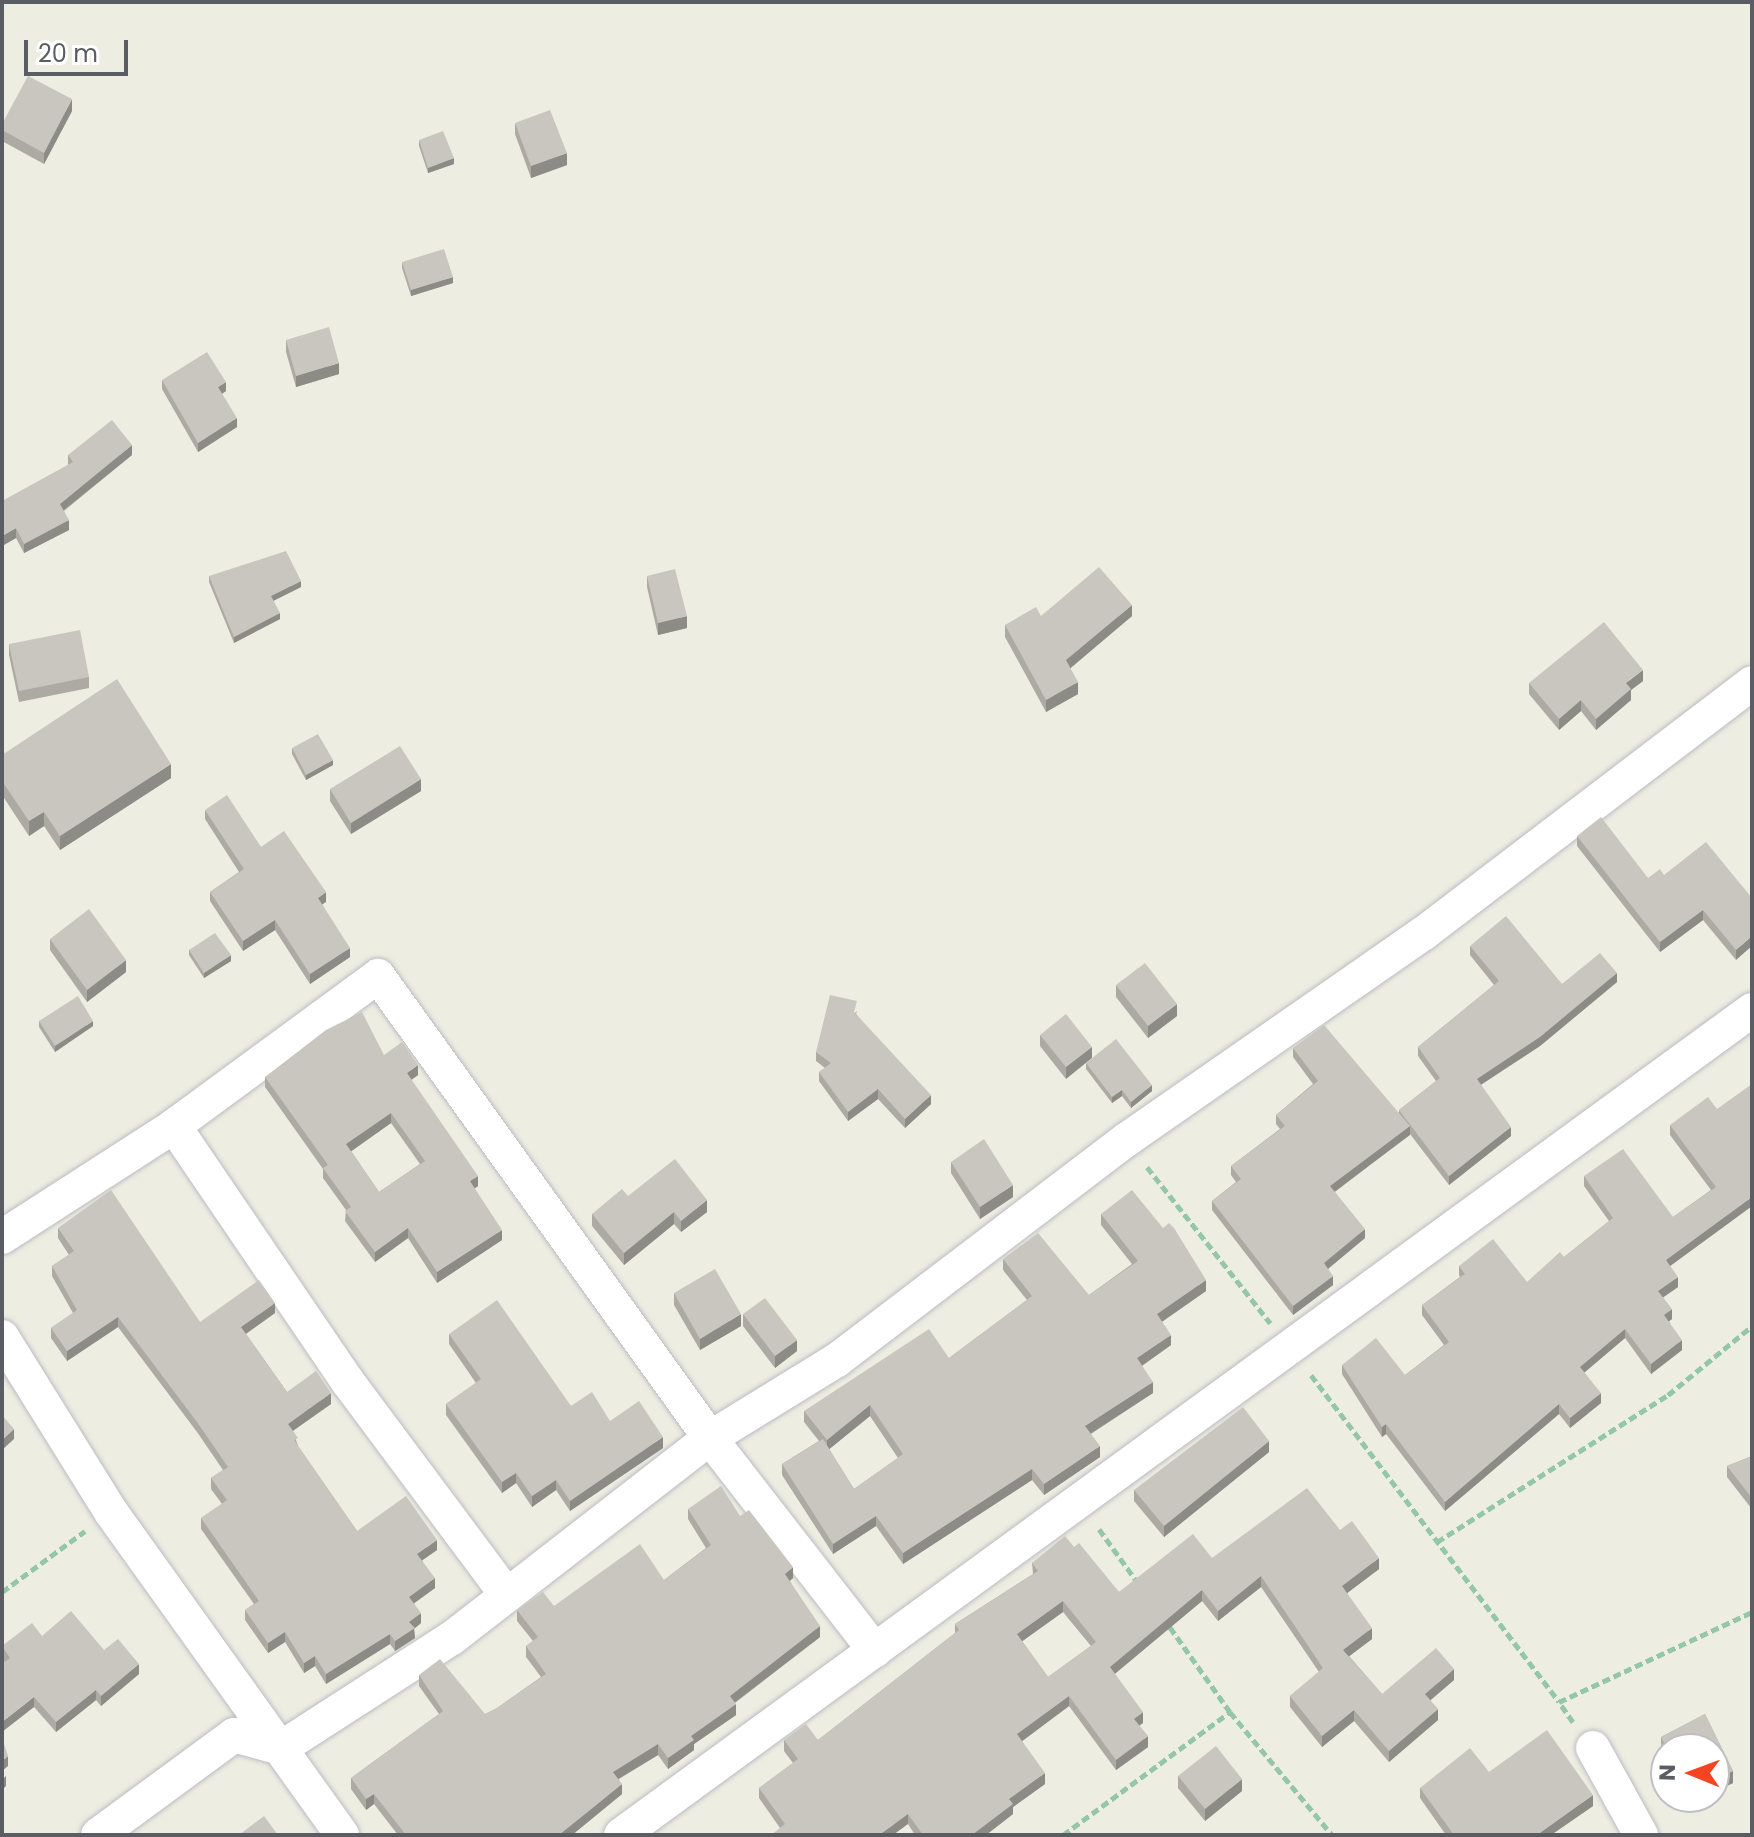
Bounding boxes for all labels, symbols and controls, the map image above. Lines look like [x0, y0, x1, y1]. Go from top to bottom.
scale bar [28, 24, 132, 74]
text: 20 m [38, 37, 98, 70]
north arrow [1650, 1733, 1730, 1813]
text: N [1652, 1764, 1683, 1781]

